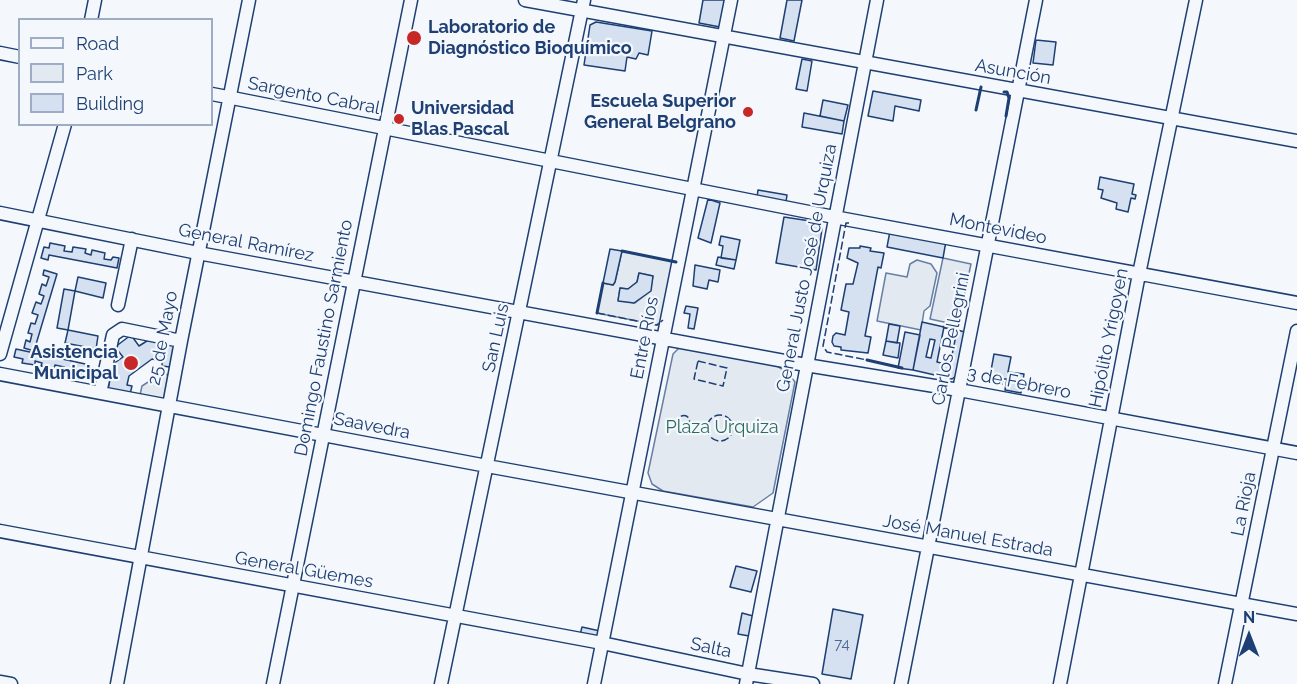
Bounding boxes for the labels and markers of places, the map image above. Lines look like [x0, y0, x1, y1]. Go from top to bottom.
place label: Laboratorio de Diagnóstico Bioquímico [428, 17, 632, 60]
marker: Laboratorio de Diagnóstico Bioquímico [405, 29, 423, 47]
place label: Escuela Superior General Belgrano [584, 91, 736, 134]
place label: Universidad Blas Pascal [411, 98, 514, 140]
marker: Escuela Superior General Belgrano [741, 105, 755, 119]
marker: Universidad Blas Pascal [392, 112, 406, 126]
place label: Asistencia Municipal [30, 342, 118, 385]
marker: Asistencia Municipal [122, 354, 140, 372]

